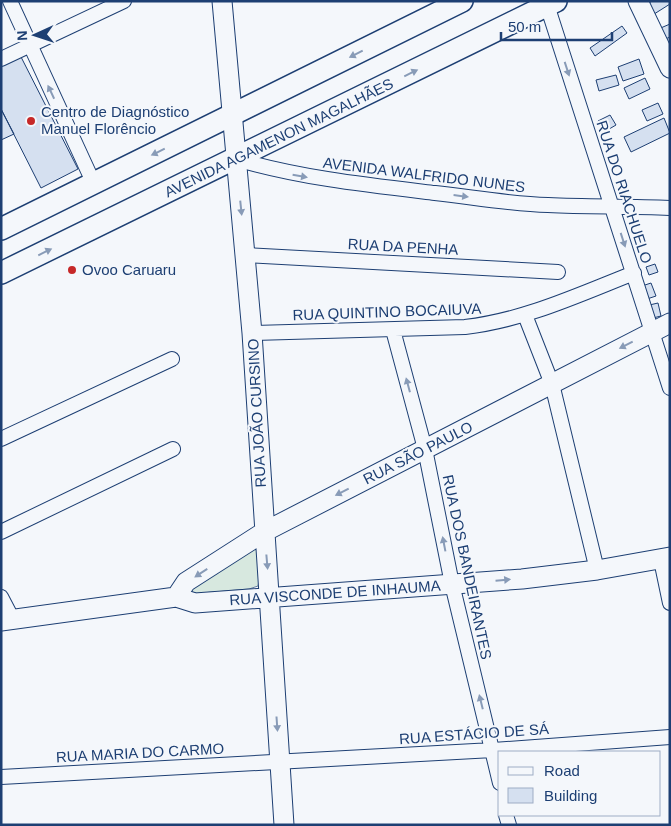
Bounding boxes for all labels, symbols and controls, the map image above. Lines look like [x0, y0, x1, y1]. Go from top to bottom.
north arrow [10, 10, 60, 60]
scale bar [501, 10, 612, 42]
text: 50 m [508, 18, 541, 35]
text: N [14, 30, 30, 41]
one-way arrow [348, 50, 363, 58]
one-way arrow [564, 61, 572, 76]
one-way arrow [404, 69, 418, 77]
street label: AVENIDA AGAMENON MAGALHÃES [162, 75, 396, 200]
one-way arrow [47, 85, 55, 99]
place label: Centro de Diagnóstico Manuel Florêncio [41, 103, 189, 137]
marker: Centro de Diagnóstico Manuel Florêncio [25, 115, 37, 127]
street label: RUA DO RIACHUELO [593, 118, 656, 265]
one-way arrow [151, 149, 165, 157]
street label: AVENIDA WALFRIDO NUNES [322, 154, 526, 195]
one-way arrow [293, 172, 309, 180]
one-way arrow [454, 192, 470, 200]
one-way arrow [237, 200, 245, 216]
one-way arrow [620, 232, 627, 247]
street label: RUA DA PENHA [347, 235, 459, 258]
one-way arrow [38, 248, 52, 256]
place label: Ovoo Caruaru [82, 261, 176, 278]
marker: Ovoo Caruaru [66, 264, 78, 276]
street label: RUA QUINTINO BOCAIUVA [292, 300, 482, 323]
street label: RUA JOÃO CURSINO [244, 338, 269, 488]
one-way arrow [619, 341, 634, 349]
one-way arrow [403, 378, 411, 393]
street label: RUA SÃO PAULO [360, 418, 475, 488]
street label: RUA DOS BANDEIRANTES [440, 473, 495, 661]
one-way arrow [335, 488, 349, 496]
one-way arrow [440, 536, 448, 551]
one-way arrow [263, 554, 271, 570]
one-way arrow [195, 568, 208, 577]
one-way arrow [495, 576, 511, 584]
street label: RUA VISCONDE DE INHAUMA [229, 577, 441, 608]
one-way arrow [477, 694, 485, 709]
one-way arrow [274, 716, 282, 732]
street label: RUA ESTÁCIO DE SÁ [399, 720, 549, 747]
street label: RUA MARIA DO CARMO [55, 740, 224, 765]
legend [498, 751, 661, 816]
text: Road [544, 762, 580, 779]
text: Building [544, 787, 597, 804]

